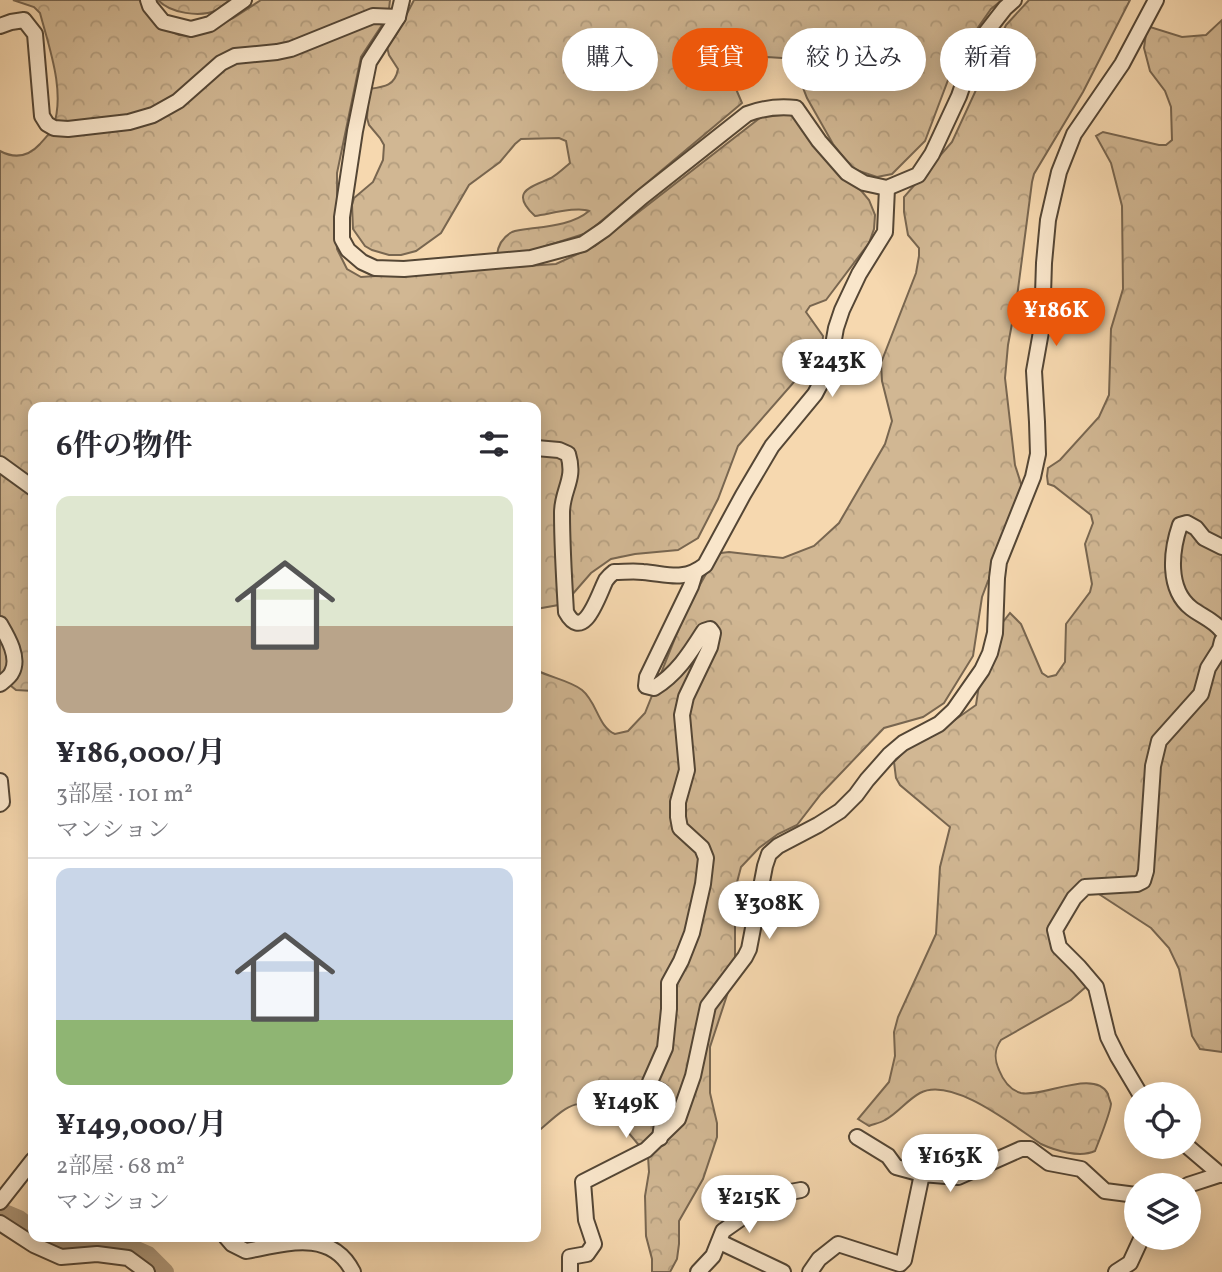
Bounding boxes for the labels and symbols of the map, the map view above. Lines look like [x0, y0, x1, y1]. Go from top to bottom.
pin: ¥186K [1007, 288, 1105, 348]
pin: ¥243K [783, 340, 881, 399]
pin: ¥308K [720, 881, 818, 941]
pin: ¥149K [577, 1080, 675, 1140]
pin: ¥163K [901, 1134, 999, 1194]
pin: ¥215K [700, 1176, 798, 1235]

